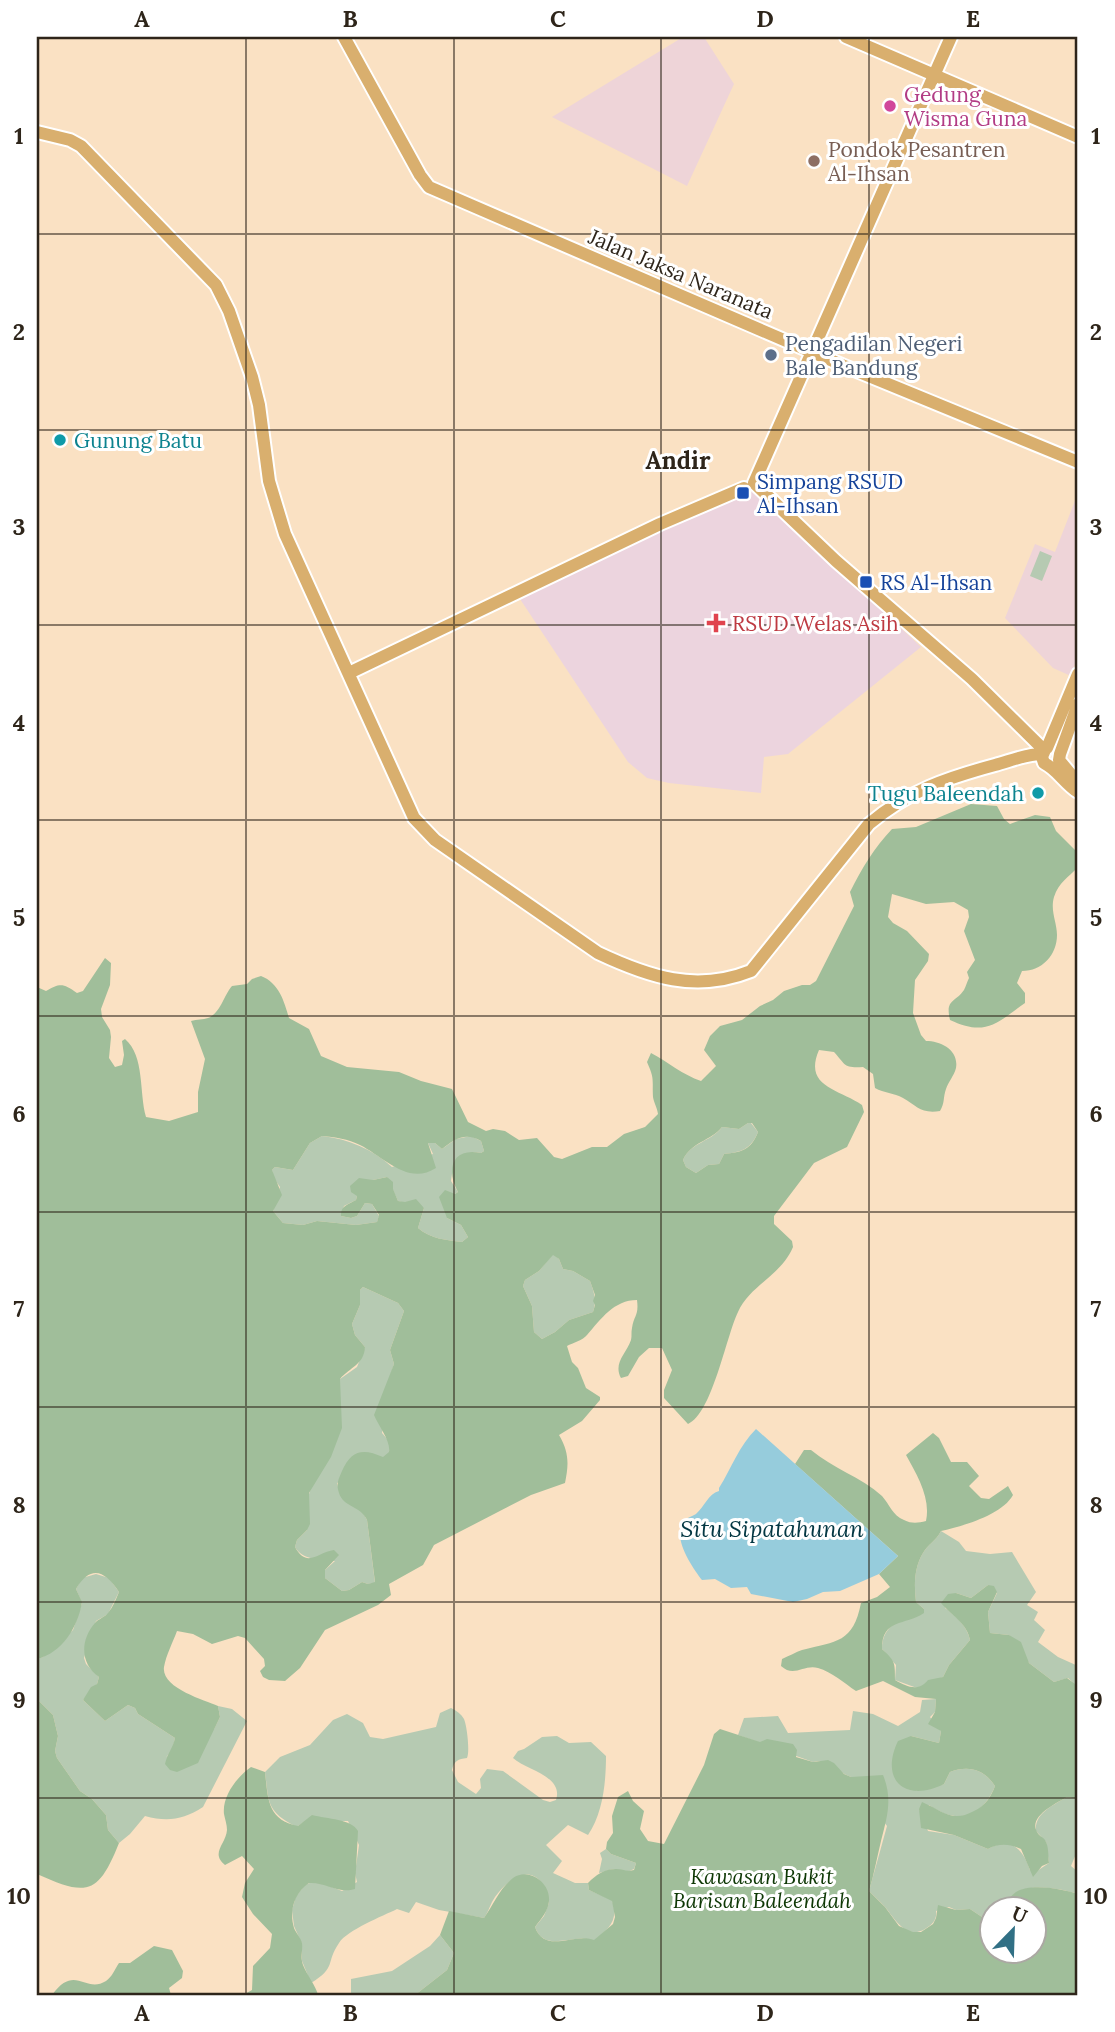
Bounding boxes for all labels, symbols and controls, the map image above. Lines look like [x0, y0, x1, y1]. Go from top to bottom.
text: A [134, 4, 150, 33]
text: B [342, 4, 358, 33]
text: C [550, 4, 566, 33]
text: D [756, 4, 774, 33]
text: E [966, 4, 980, 33]
place label: Gedung Wisma Guna [904, 81, 1028, 132]
marker: Gedung Wisma Guna [882, 98, 898, 114]
text: 1 [14, 121, 24, 150]
text: 1 [1091, 121, 1101, 150]
place label: Pondok Pesantren Al-Ihsan [827, 136, 1006, 187]
marker: Pondok Pesantren Al-Ihsan [806, 153, 822, 169]
street label: Jalan Jaksa Naranata [584, 223, 777, 325]
text: 2 [13, 317, 25, 346]
text: 2 [1090, 317, 1102, 346]
place label: Pengadilan Negeri Bale Bandung [785, 330, 963, 381]
marker: Pengadilan Negeri Bale Bandung [763, 347, 779, 363]
place label: Gunung Batu [74, 427, 202, 454]
marker: Gunung Batu [52, 432, 68, 448]
district label: Andir [646, 445, 711, 476]
place label: Simpang RSUD Al-Ihsan [756, 468, 903, 519]
marker: Simpang RSUD Al-Ihsan [735, 485, 751, 501]
text: 3 [13, 512, 25, 541]
text: 3 [1090, 512, 1102, 541]
place label: RS Al-Ihsan [880, 569, 993, 596]
marker: RS Al-Ihsan [858, 574, 874, 590]
place label: RSUD Welas Asih [732, 610, 899, 637]
marker: RSUD Welas Asih [706, 613, 726, 633]
text: 4 [13, 708, 25, 737]
text: 4 [1090, 708, 1102, 737]
place label: Tugu Baleendah [868, 780, 1024, 807]
marker: Tugu Baleendah [1030, 785, 1046, 801]
text: 5 [13, 903, 25, 932]
text: 5 [1090, 903, 1102, 932]
text: 6 [12, 1099, 26, 1128]
text: 6 [1089, 1099, 1103, 1128]
text: 7 [14, 1294, 25, 1323]
text: 7 [1091, 1294, 1102, 1323]
text: 8 [12, 1490, 26, 1519]
text: 8 [1089, 1490, 1103, 1519]
water label: Situ Sipatahunan [680, 1514, 864, 1543]
text: 9 [12, 1685, 26, 1714]
text: 9 [1089, 1685, 1103, 1714]
park label: Kawasan Bukit Barisan Baleendah [673, 1863, 851, 1914]
text: 10 [7, 1881, 31, 1910]
text: 10 [1084, 1881, 1108, 1910]
north arrow [978, 1896, 1048, 1966]
text: U [1008, 1900, 1031, 1928]
text: A [134, 1998, 150, 2027]
text: B [342, 1998, 358, 2027]
text: C [550, 1998, 566, 2027]
text: D [756, 1998, 774, 2027]
text: E [966, 1998, 980, 2027]

